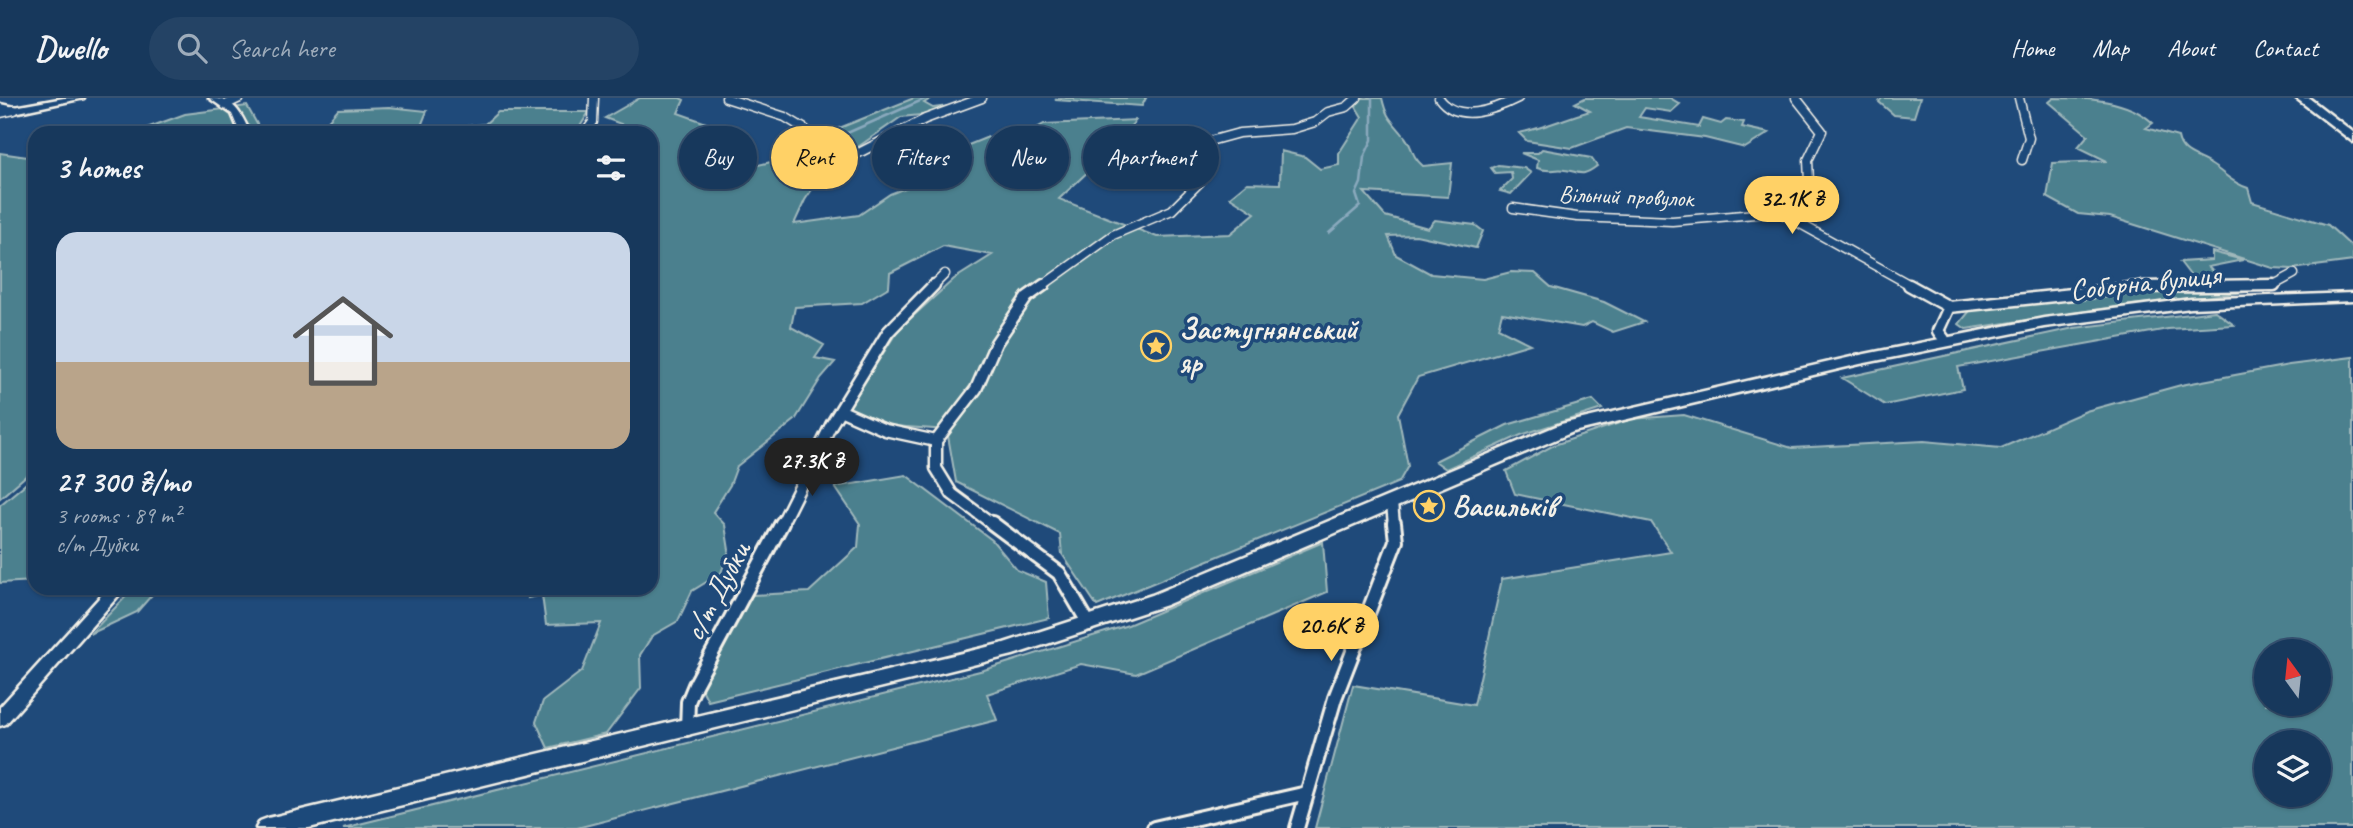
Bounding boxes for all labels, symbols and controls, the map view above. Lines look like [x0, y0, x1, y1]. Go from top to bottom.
search box [149, 17, 639, 80]
text: Dwello [35, 27, 107, 69]
icon: search [173, 29, 211, 67]
text: Search here [229, 32, 335, 65]
text: Home [2011, 33, 2054, 63]
text: Map [2092, 33, 2129, 63]
text: About [2167, 33, 2215, 63]
text: Contact [2253, 33, 2318, 63]
chip: Buy [679, 126, 757, 189]
chip: Rent [771, 126, 858, 189]
chip: Filters [872, 126, 972, 189]
chip: New [986, 126, 1069, 189]
chip: Apartment [1083, 126, 1219, 189]
text: 3 homes [56, 149, 141, 187]
icon: filters [592, 149, 630, 187]
pin: 32.1K ₴ [1727, 176, 1857, 236]
street label: Вільний провулок [1558, 179, 1696, 213]
text: 32.1K ₴ [1760, 184, 1824, 213]
street label: Соборна вулиця [2068, 255, 2225, 309]
icon: home [280, 278, 406, 404]
place label: Застугнянський яр [1179, 310, 1360, 382]
place icon: Застугнянський яр [1139, 329, 1173, 363]
pin: 27.3K ₴ [747, 438, 877, 498]
text: 27.3K ₴ [780, 446, 844, 475]
text: 27 300 ₴/mo [56, 463, 190, 501]
place label: Васильків [1452, 487, 1563, 525]
place icon: Васильків [1412, 489, 1446, 523]
text: 3 rooms · 89 m² [56, 501, 180, 530]
text: с/т Дубки [56, 530, 138, 559]
street label: с/т Дубки [675, 533, 760, 647]
pin: 20.6K ₴ [1266, 603, 1396, 663]
text: 20.6K ₴ [1299, 611, 1363, 640]
north arrow [2254, 639, 2331, 716]
map controls [2254, 639, 2331, 807]
button: layers [2254, 730, 2331, 807]

